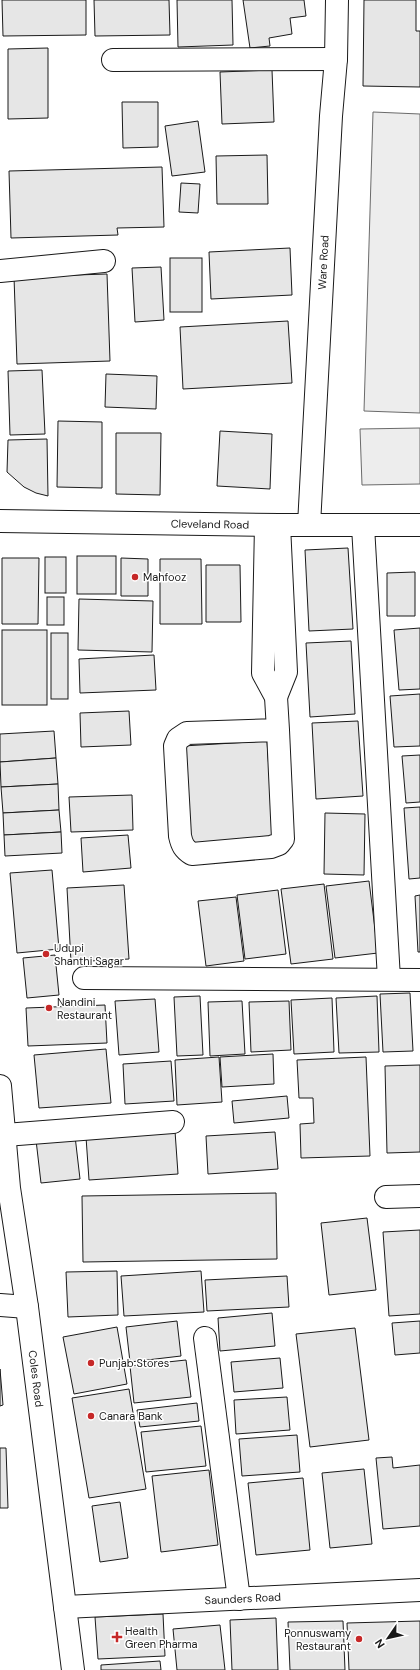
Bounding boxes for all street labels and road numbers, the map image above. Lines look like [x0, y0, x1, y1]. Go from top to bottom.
street label: Ware Road [315, 235, 332, 290]
street label: Cleveland Road [171, 516, 249, 532]
street label: Coles Road [26, 1349, 47, 1408]
street label: Saunders Road [204, 1590, 281, 1607]

